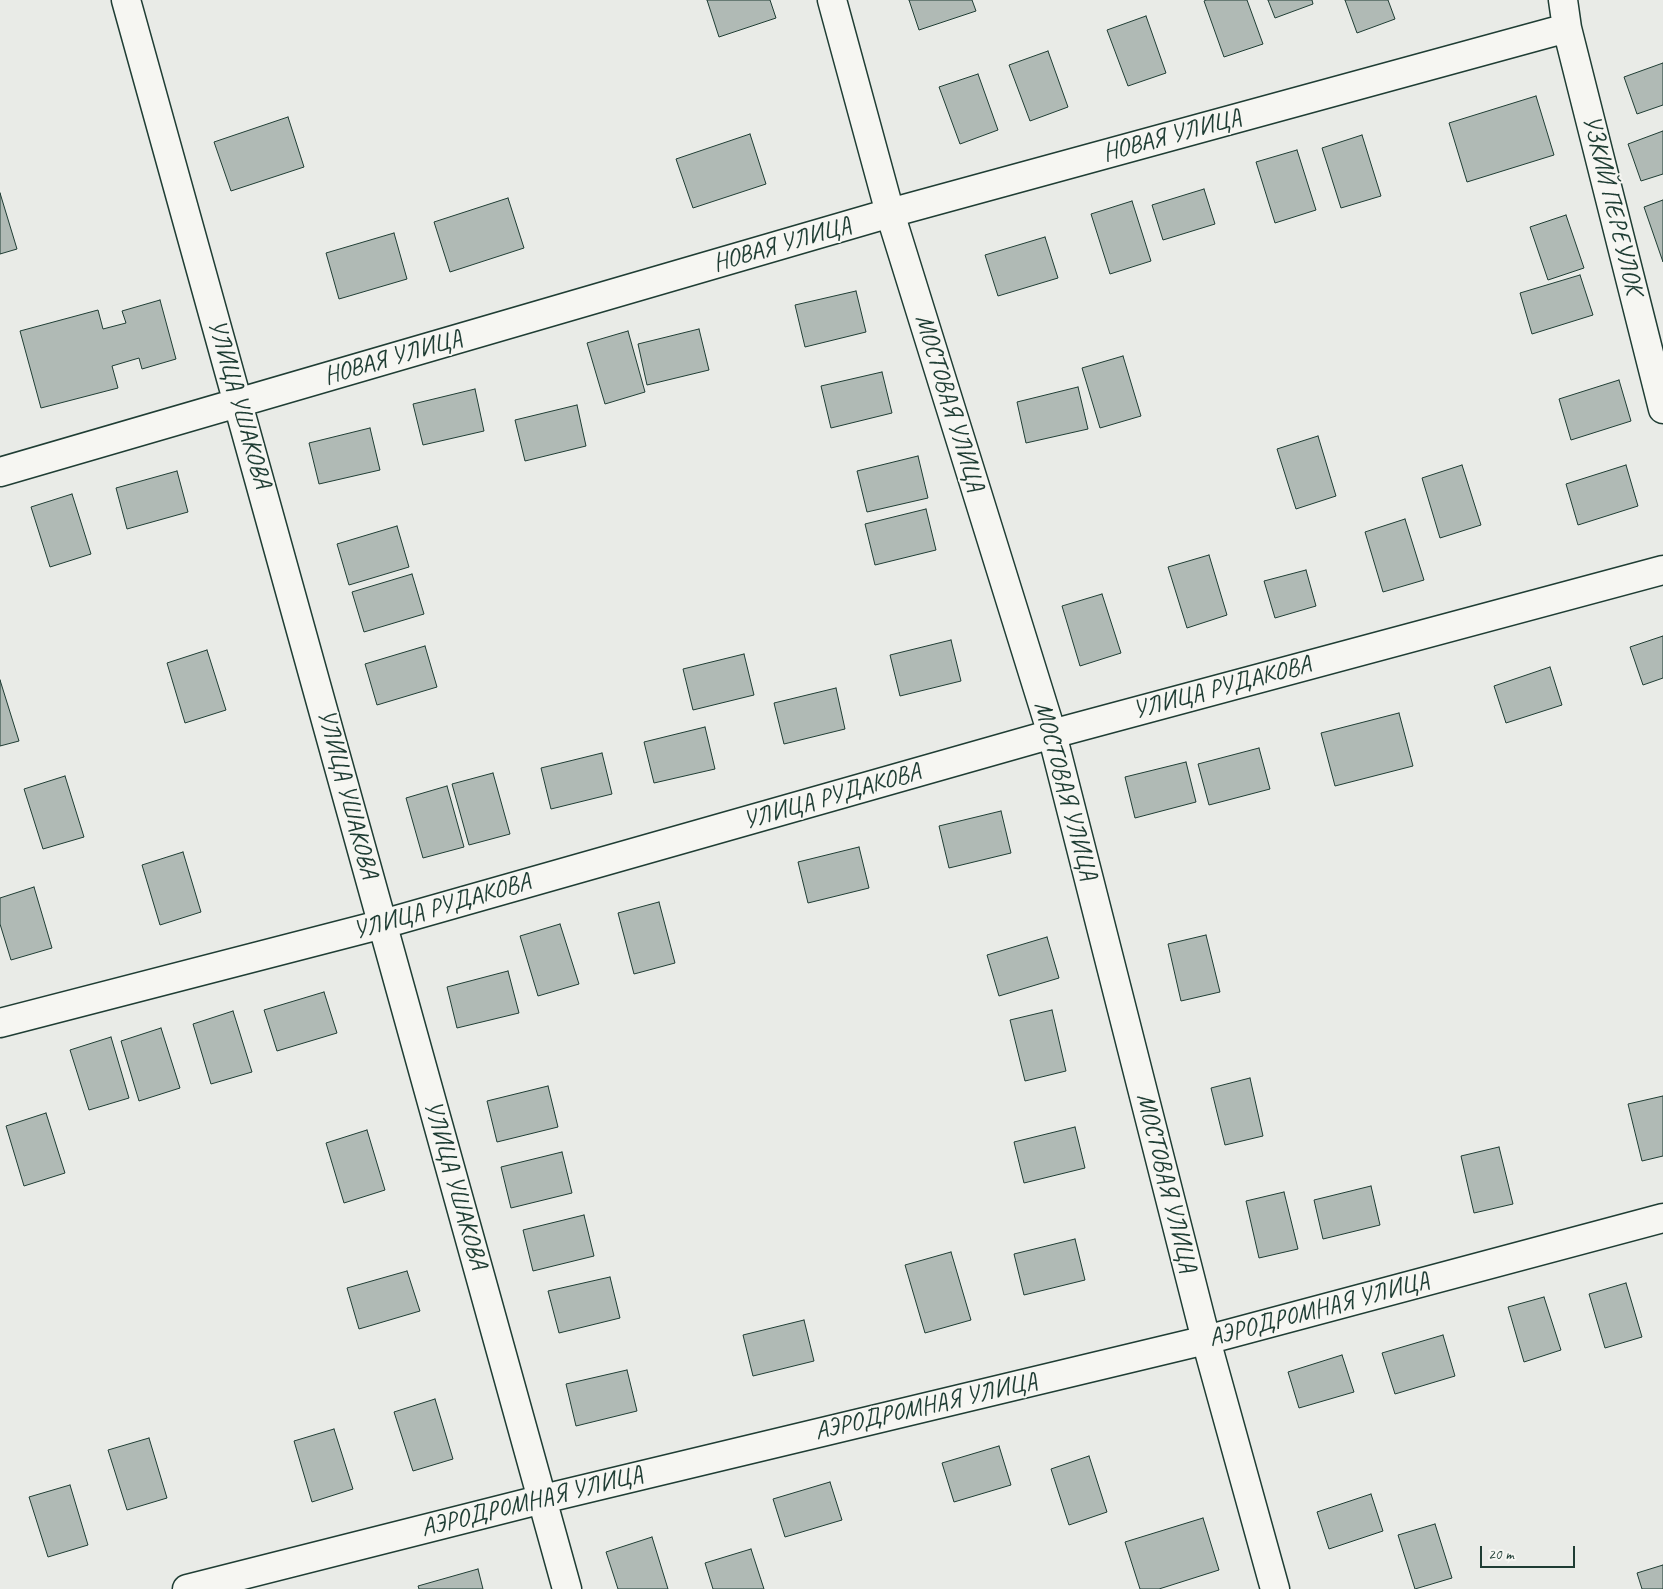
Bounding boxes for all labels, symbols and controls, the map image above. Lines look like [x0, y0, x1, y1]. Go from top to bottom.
street label: НОВАЯ УЛИЦА [1099, 103, 1245, 169]
street label: УЗКИЙ ПЕРЕУЛОК [1575, 112, 1649, 298]
street label: НОВАЯ УЛИЦА [709, 211, 855, 279]
street label: МОСТОВАЯ УЛИЦА [908, 311, 990, 495]
street label: УЛИЦА УШАКОВА [201, 316, 277, 492]
street label: НОВАЯ УЛИЦА [320, 324, 466, 392]
street label: УЛИЦА РУДАКОВА [1130, 650, 1314, 726]
street label: МОСТОВАЯ УЛИЦА [1027, 698, 1103, 884]
street label: УЛИЦА УШАКОВА [310, 706, 384, 882]
street label: УЛИЦА РУДАКОВА [740, 757, 924, 837]
street label: УЛИЦА РУДАКОВА [350, 867, 534, 947]
street label: МОСТОВАЯ УЛИЦА [1129, 1090, 1203, 1276]
street label: УЛИЦА УШАКОВА [417, 1097, 493, 1273]
street label: АЭРОДРОМНАЯ УЛИЦА [1205, 1266, 1433, 1354]
street label: АЭРОДРОМНАЯ УЛИЦА [812, 1367, 1040, 1447]
street label: АЭРОДРОМНАЯ УЛИЦА [418, 1460, 646, 1544]
scale bar [1483, 1536, 1578, 1568]
text: 20 m [1488, 1545, 1514, 1564]

